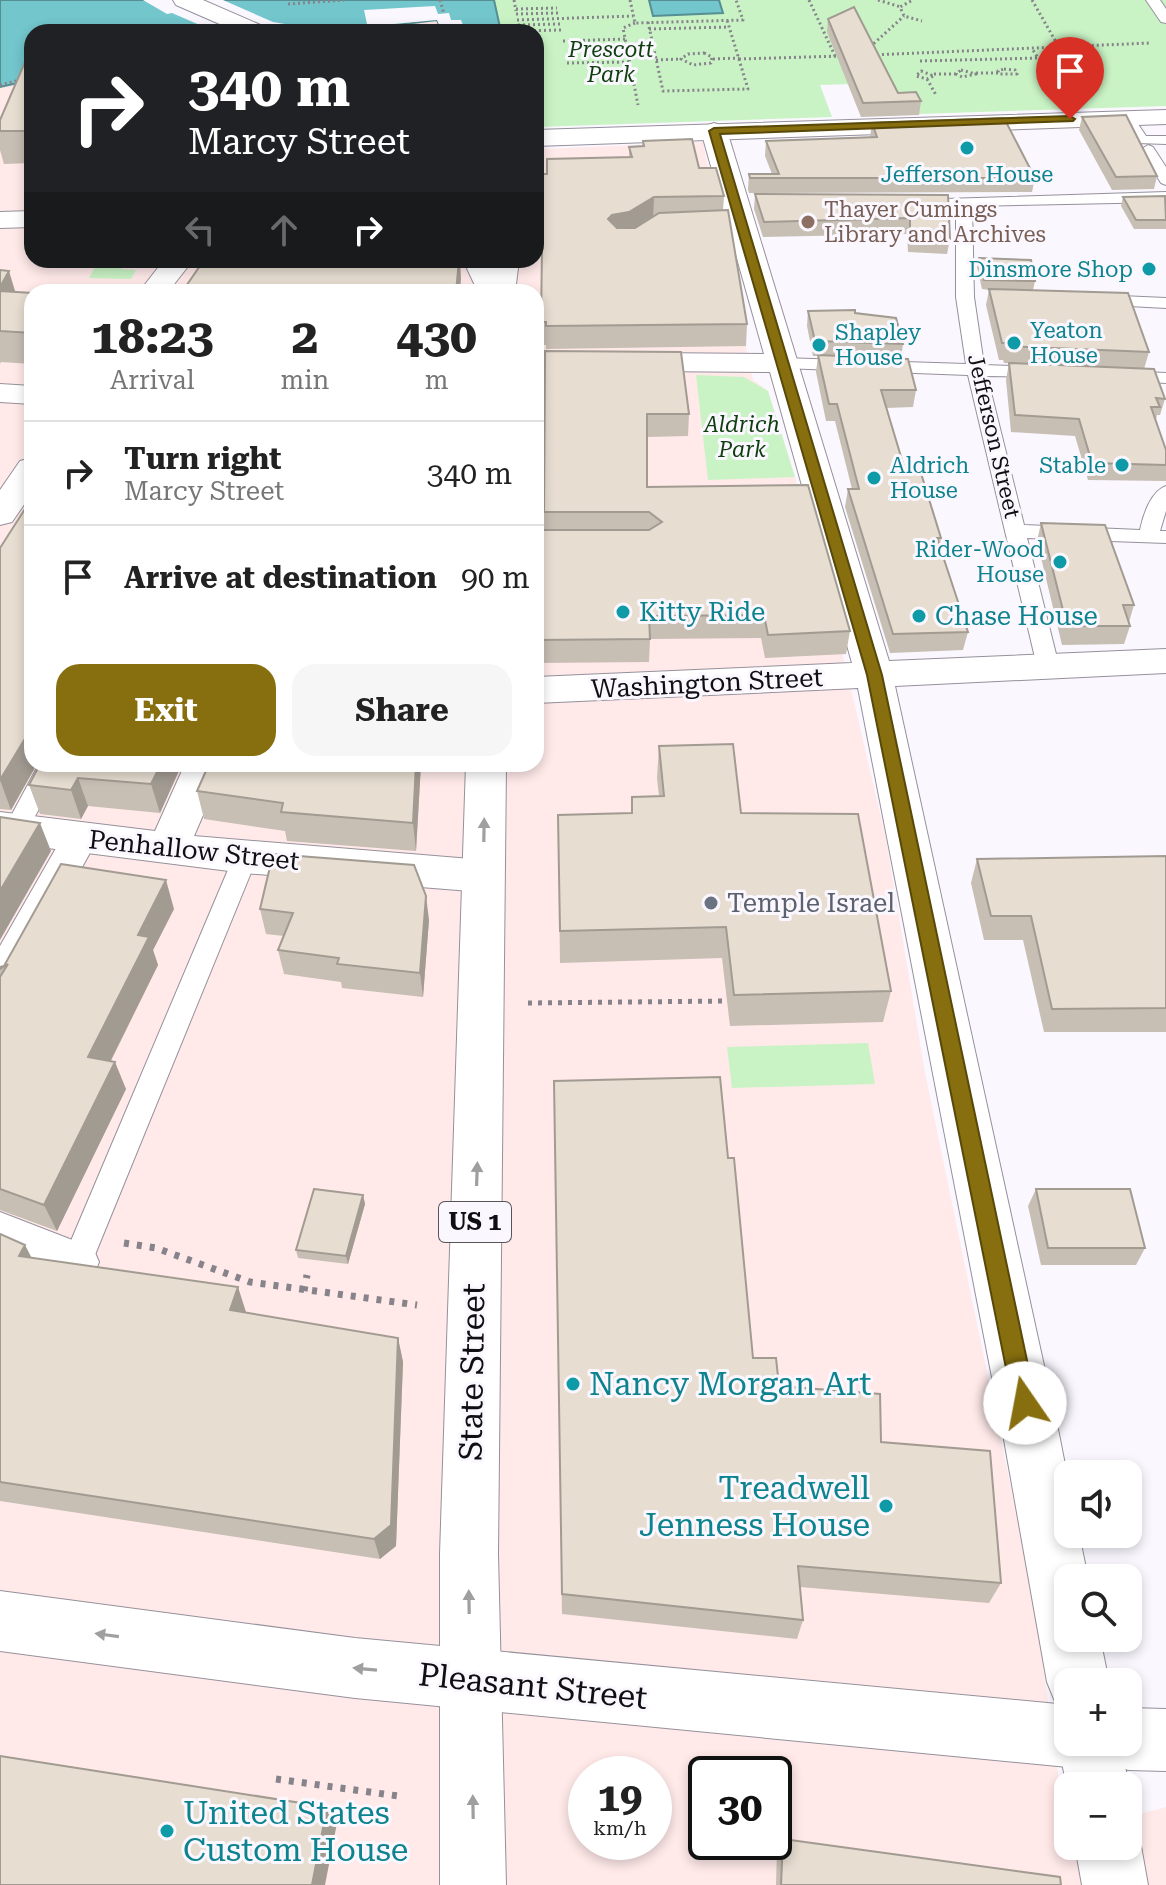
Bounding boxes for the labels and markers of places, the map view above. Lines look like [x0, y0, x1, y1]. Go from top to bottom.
pin [1036, 37, 1104, 119]
marker: Jefferson House [958, 139, 976, 157]
place label: Jefferson House [881, 162, 1053, 187]
place label: Thayer Cumings Library and Archives [824, 197, 1046, 247]
marker: Thayer Cumings Library and Archives [799, 213, 817, 231]
place label: Dinsmore Shop [968, 257, 1133, 282]
marker: Dinsmore Shop [1140, 260, 1158, 278]
place label: Yeaton House [1030, 318, 1103, 368]
place label: Shapley House [835, 320, 921, 370]
marker: Yeaton House [1005, 334, 1023, 352]
marker: Shapley House [810, 336, 828, 354]
place label: Aldrich House [890, 453, 969, 503]
place label: Stable [1039, 453, 1106, 478]
marker: Stable [1113, 456, 1131, 474]
marker: Aldrich House [865, 469, 883, 487]
place label: Rider-Wood House [915, 537, 1044, 587]
marker: Rider-Wood House [1051, 553, 1069, 571]
place label: Kitty Ride [639, 597, 765, 627]
place label: Chase House [935, 601, 1098, 631]
marker: Kitty Ride [614, 603, 632, 621]
marker: Chase House [910, 607, 928, 625]
place label: Temple Israel [727, 888, 895, 918]
marker: Temple Israel [702, 894, 720, 912]
place label: Nancy Morgan Art [589, 1365, 871, 1403]
marker: Nancy Morgan Art [564, 1375, 582, 1393]
place label: Treadwell Jenness House [639, 1469, 870, 1544]
marker: Treadwell Jenness House [877, 1497, 895, 1515]
place label: United States Custom House [183, 1794, 408, 1869]
marker: United States Custom House [158, 1822, 176, 1840]

